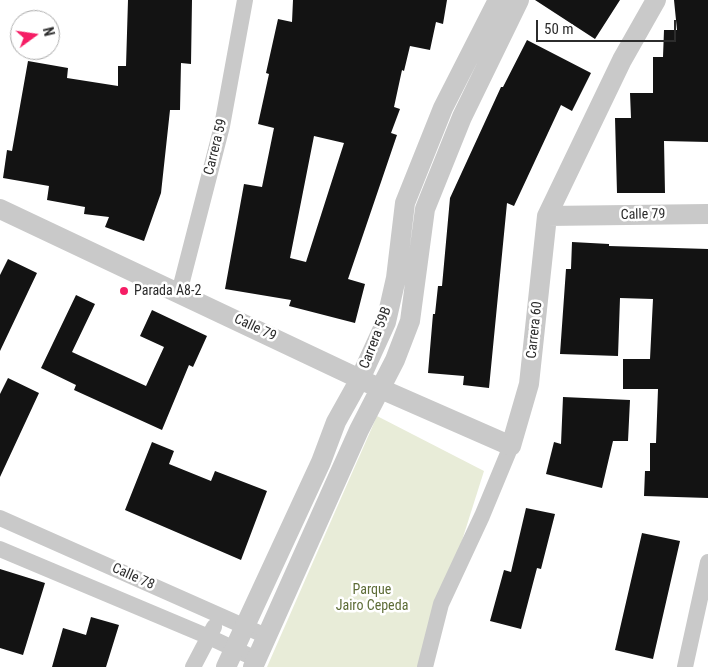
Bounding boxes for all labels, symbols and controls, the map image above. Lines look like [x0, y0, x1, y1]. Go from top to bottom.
north arrow [10, 10, 60, 60]
scale bar [538, 10, 678, 42]
text: 50 m [544, 20, 574, 38]
text: N [40, 26, 57, 38]
street label: Carrera 59 [201, 117, 231, 177]
street label: Calle 79 [621, 206, 665, 224]
place label: Parada A8-2 [134, 283, 201, 299]
marker: Parada A8-2 [118, 285, 130, 297]
street label: Carrera 60 [524, 301, 546, 359]
street label: Carrera 59B [357, 305, 395, 371]
street label: Calle 79 [231, 311, 279, 345]
street label: Calle 78 [109, 560, 157, 594]
park label: Parque Jairo Cepeda [336, 582, 408, 614]

